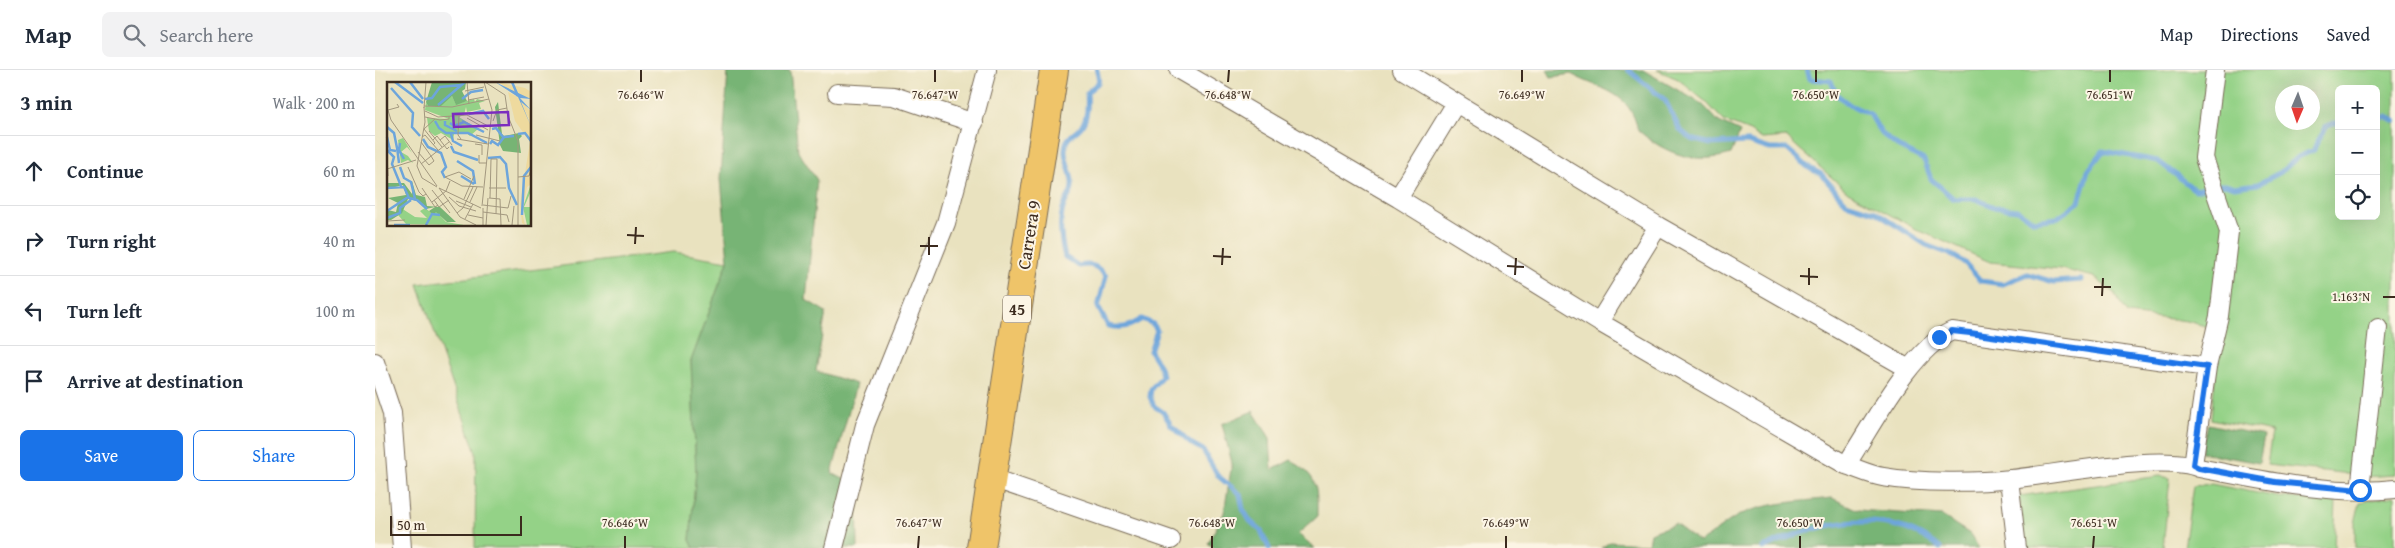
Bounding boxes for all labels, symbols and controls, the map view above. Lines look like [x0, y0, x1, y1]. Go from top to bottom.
search box [102, 12, 452, 57]
text: Map [25, 17, 72, 52]
icon: search [120, 21, 148, 49]
text: Search here [160, 21, 253, 49]
text: Map [2160, 21, 2193, 48]
text: Directions [2221, 21, 2298, 48]
text: Saved [2326, 21, 2370, 48]
inset map [387, 82, 531, 226]
north arrow [2275, 85, 2320, 130]
map controls [2335, 85, 2380, 220]
button: + [2335, 85, 2380, 130]
text: 76.646°W [618, 86, 665, 103]
text: 76.647°W [912, 86, 959, 103]
text: 76.648°W [1205, 86, 1252, 103]
text: 76.649°W [1499, 86, 1546, 103]
text: 76.650°W [1793, 86, 1840, 103]
text: 76.651°W [2087, 86, 2134, 103]
text: 3 min [20, 87, 72, 118]
text: Walk · 200 m [272, 91, 355, 115]
button: − [2335, 130, 2380, 175]
icon: ahead [20, 157, 48, 185]
text: Continue [67, 157, 144, 185]
text: 60 m [323, 159, 355, 183]
button: locate [2335, 175, 2380, 220]
street label: Carrera 9 [1010, 198, 1047, 271]
icon: right [20, 227, 48, 255]
text: Turn right [67, 227, 156, 255]
text: 40 m [323, 229, 355, 253]
text: 1.163°N [2332, 288, 2370, 305]
road number: 45 [1003, 295, 1031, 322]
icon: left [20, 297, 48, 325]
text: Turn left [67, 297, 142, 325]
text: 100 m [315, 299, 355, 323]
route end [1928, 326, 1951, 349]
icon: arrive [20, 367, 48, 395]
text: Arrive at destination [67, 367, 243, 395]
button: Save [20, 430, 183, 481]
button: Share [193, 430, 355, 481]
route start [2349, 479, 2372, 502]
scale bar [390, 513, 523, 536]
text: 76.646°W [602, 514, 649, 531]
text: 76.647°W [896, 514, 943, 531]
text: 76.648°W [1189, 514, 1236, 531]
text: 76.649°W [1483, 514, 1530, 531]
text: 76.650°W [1777, 514, 1824, 531]
text: 76.651°W [2071, 514, 2118, 531]
text: 50 m [397, 515, 425, 535]

